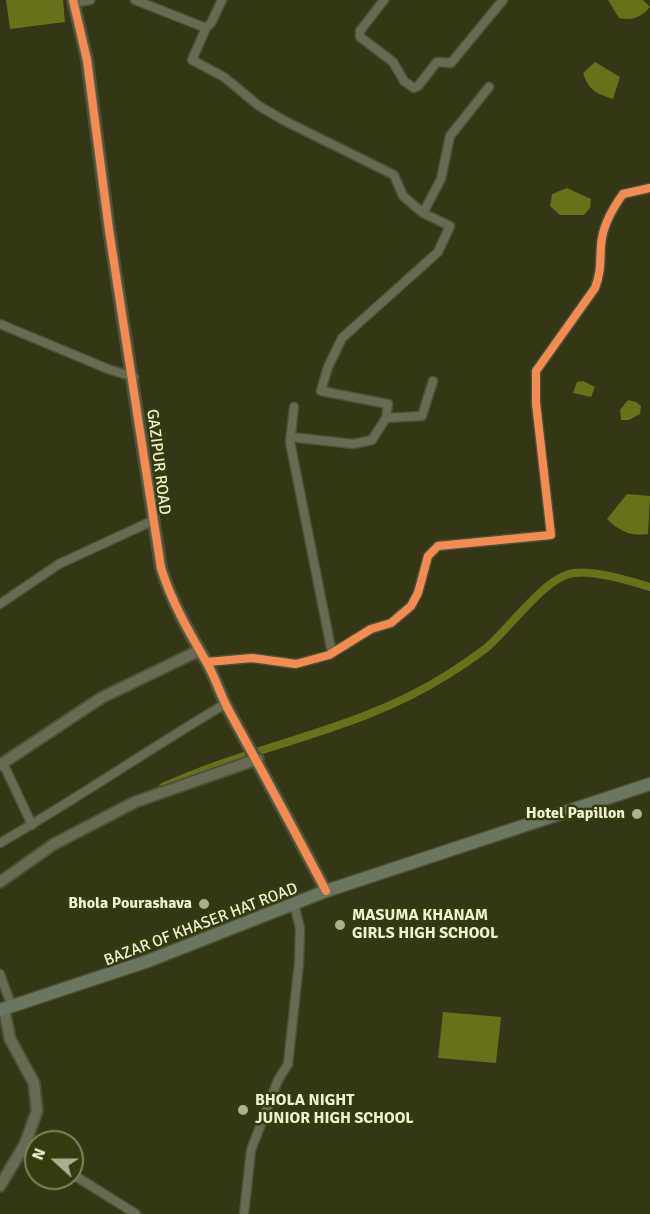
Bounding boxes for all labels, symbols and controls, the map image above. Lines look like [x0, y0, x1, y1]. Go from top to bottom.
street label: GAZIPUR ROAD [142, 408, 174, 516]
place label: Hotel Papillon [526, 804, 625, 824]
marker: Hotel Papillon [630, 807, 644, 821]
street label: BAZAR OF KHASER HAT ROAD [101, 879, 301, 971]
place label: Bhola Pourashava [68, 894, 192, 914]
marker: Bhola Pourashava [197, 897, 211, 911]
place label: MASUMA KHANAM GIRLS HIGH SCHOOL [352, 906, 498, 944]
marker: MASUMA KHANAM GIRLS HIGH SCHOOL [333, 918, 347, 932]
place label: BHOLA NIGHT JUNIOR HIGH SCHOOL [255, 1091, 414, 1129]
marker: BHOLA NIGHT JUNIOR HIGH SCHOOL [236, 1103, 250, 1117]
north arrow [24, 1130, 84, 1190]
text: N [28, 1145, 50, 1163]

